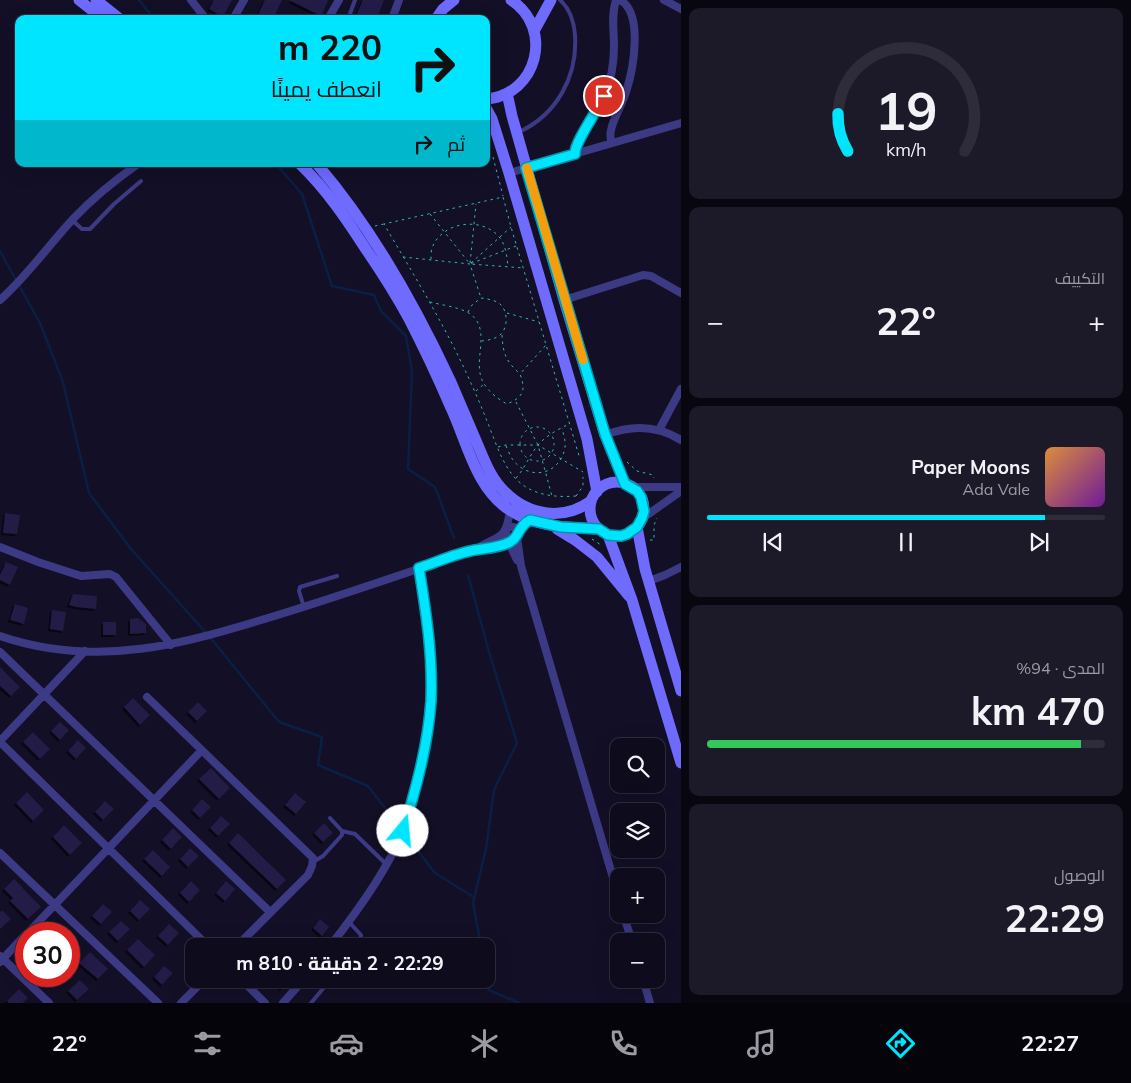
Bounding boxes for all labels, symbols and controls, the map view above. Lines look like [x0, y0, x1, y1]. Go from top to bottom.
text: 220 m [278, 25, 382, 69]
icon: right [400, 35, 465, 100]
text: انعطف يمينًا [271, 75, 382, 103]
pin [583, 75, 625, 117]
text: 19 [875, 78, 937, 143]
icon: arrive [590, 82, 618, 110]
icon: right [409, 130, 437, 158]
text: ثم [447, 132, 465, 156]
text: km/h [886, 138, 926, 160]
text: التكييف [1055, 268, 1105, 288]
text: 22° [876, 297, 936, 345]
text: − [707, 304, 724, 339]
text: + [1088, 304, 1105, 339]
text: Paper Moons [911, 455, 1030, 479]
text: Ada Vale [963, 479, 1030, 499]
icon: previous [759, 528, 787, 556]
icon: pause [892, 528, 920, 556]
icon: next [1025, 528, 1053, 556]
text: المدى · 94% [1016, 658, 1105, 678]
text: 470 km [971, 687, 1105, 735]
map controls [610, 738, 665, 988]
button: search [610, 738, 665, 793]
button: layers [610, 803, 665, 858]
position arrow [376, 804, 428, 856]
text: الوصول [1054, 865, 1105, 885]
button: + [610, 868, 665, 923]
text: 22:29 [1004, 894, 1105, 942]
speed limit sign: 30 [15, 922, 80, 987]
button: − [610, 933, 665, 988]
text: 22:29 · 2 دقيقة · 810 m [236, 951, 444, 975]
icon: filters [190, 1026, 225, 1061]
icon: car [329, 1026, 364, 1061]
icon: climate [467, 1026, 502, 1061]
icon: phone [606, 1026, 641, 1061]
icon: music [744, 1026, 779, 1061]
icon: directions [883, 1026, 918, 1061]
text: 22° [52, 1029, 87, 1057]
text: 22:27 [1021, 1029, 1079, 1057]

